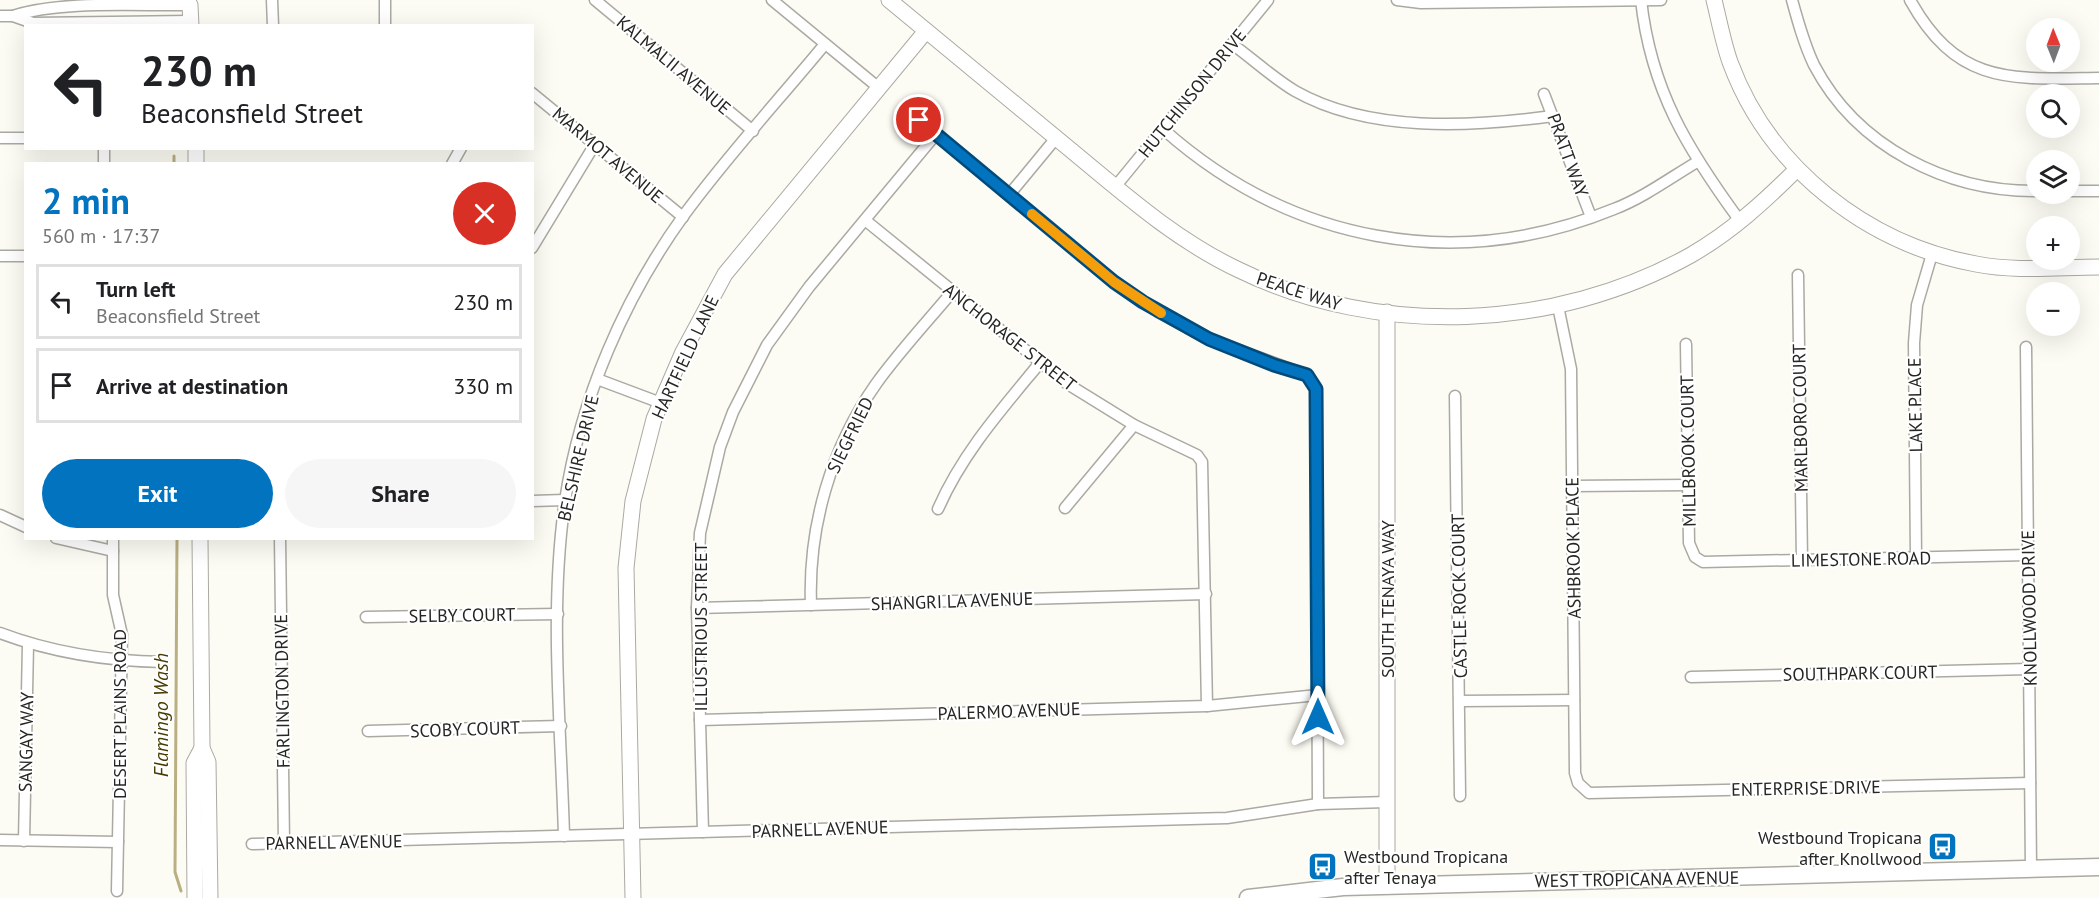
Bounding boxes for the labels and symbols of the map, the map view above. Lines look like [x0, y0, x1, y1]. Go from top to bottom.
street label: KALMALII AVENUE [612, 11, 736, 119]
north arrow [2026, 18, 2080, 72]
street label: HUTCHINSON DRIVE [1133, 24, 1251, 162]
pin [893, 94, 944, 145]
street label: MARMOT AVENUE [548, 102, 668, 208]
street label: PRATT WAY [1542, 110, 1594, 200]
street label: PEACE WAY [1254, 266, 1344, 316]
street label: ANCHORAGE STREET [939, 278, 1081, 396]
street label: HARTFIELD LANE [646, 291, 724, 423]
street label: MARLBORO COURT [1787, 344, 1813, 492]
street label: LAKE PLACE [1903, 357, 1927, 453]
street label: MILLBROOK COURT [1675, 375, 1701, 527]
street label: BELSHIRE DRIVE [552, 393, 604, 523]
street label: SIEGFRIED [822, 393, 878, 477]
street label: ASHBROOK PLACE [1560, 477, 1586, 619]
street label: CASTLE ROCK COURT [1446, 513, 1472, 679]
street label: SOUTH TENAYA WAY [1376, 520, 1399, 678]
street label: KNOLLWOOD DRIVE [2016, 530, 2042, 686]
street label: ILLUSTRIOUS STREET [689, 542, 712, 712]
street label: LIMESTONE ROAD [1791, 546, 1931, 572]
street label: SHANGRI LA AVENUE [870, 587, 1034, 615]
street label: SELBY COURT [408, 603, 516, 627]
street label: FARLINGTON DRIVE [269, 614, 295, 768]
street label: DESERT PLAINS ROAD [108, 629, 131, 799]
water label: Flamingo Wash [148, 653, 174, 777]
street label: SOUTHPARK COURT [1783, 660, 1937, 686]
position arrow [1286, 685, 1350, 749]
street label: SANGAY WAY [14, 692, 38, 792]
street label: PALERMO AVENUE [937, 697, 1081, 725]
street label: SCOBY COURT [410, 716, 520, 742]
street label: ENTERPRISE DRIVE [1731, 775, 1881, 801]
street label: PARNELL AVENUE [751, 815, 889, 843]
place label: Westbound Tropicana after Knollwood [1758, 826, 1922, 870]
street label: PARNELL AVENUE [265, 829, 403, 855]
bus stop icon: Westbound Tropicana after Knollwood [1927, 831, 1959, 863]
place label: Westbound Tropicana after Tenaya [1344, 845, 1508, 889]
bus stop icon: Westbound Tropicana after Tenaya [1307, 850, 1339, 882]
street label: WEST TROPICANA AVENUE [1534, 866, 1740, 892]

